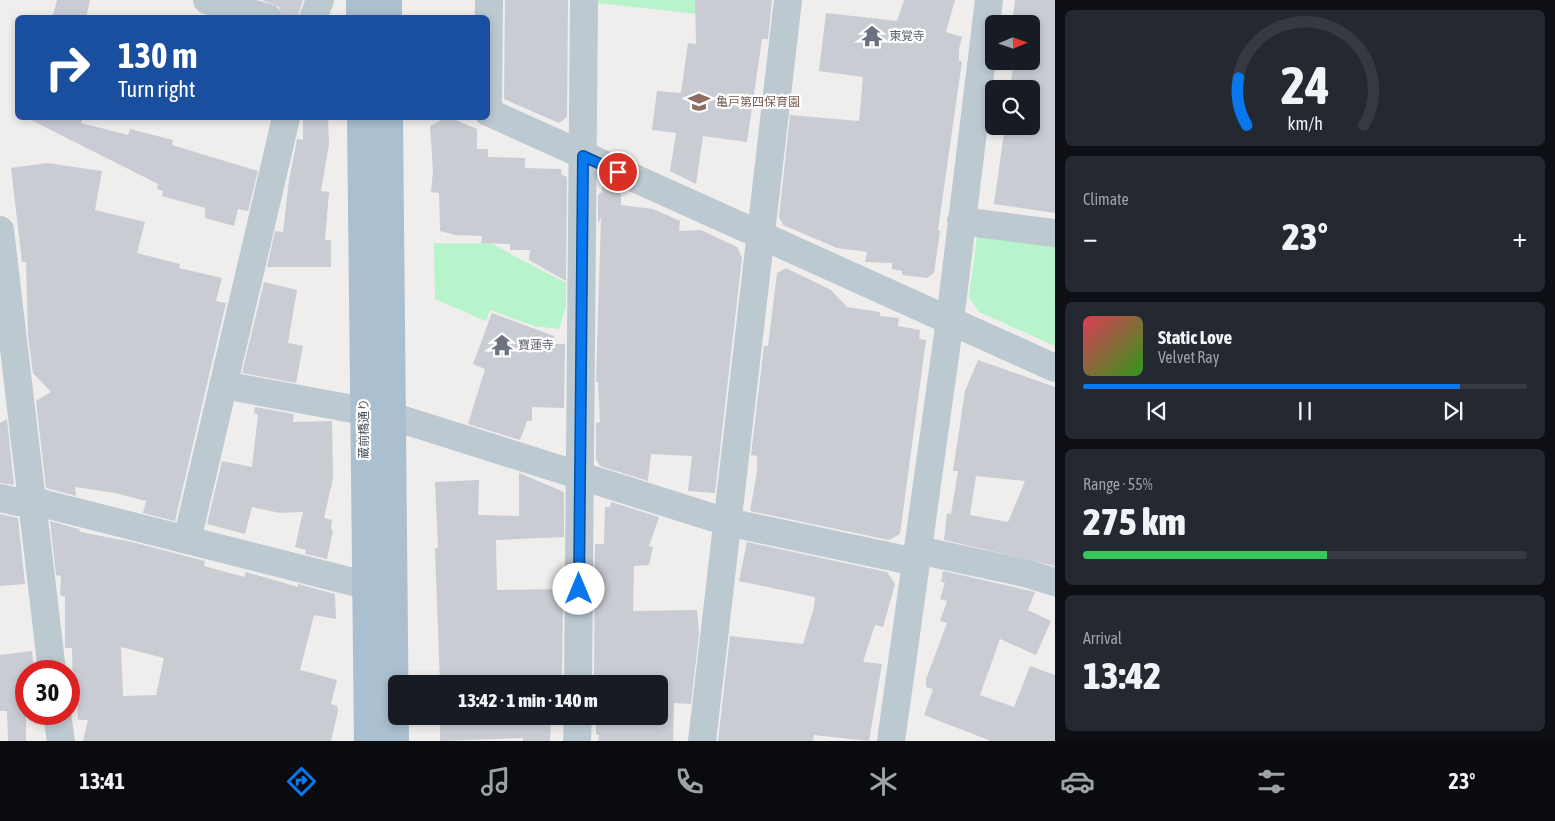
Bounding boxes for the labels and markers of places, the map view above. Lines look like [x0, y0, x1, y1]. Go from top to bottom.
temple icon: 東覚寺 [859, 23, 885, 49]
place label: 東覚寺 [889, 29, 925, 43]
school or university icon: 亀戸第四保育園 [686, 89, 712, 115]
place label: 亀戸第四保育園 [716, 95, 800, 109]
pin [597, 151, 639, 193]
temple icon: 寶蓮寺 [489, 332, 515, 358]
place label: 寶蓮寺 [518, 338, 554, 352]

